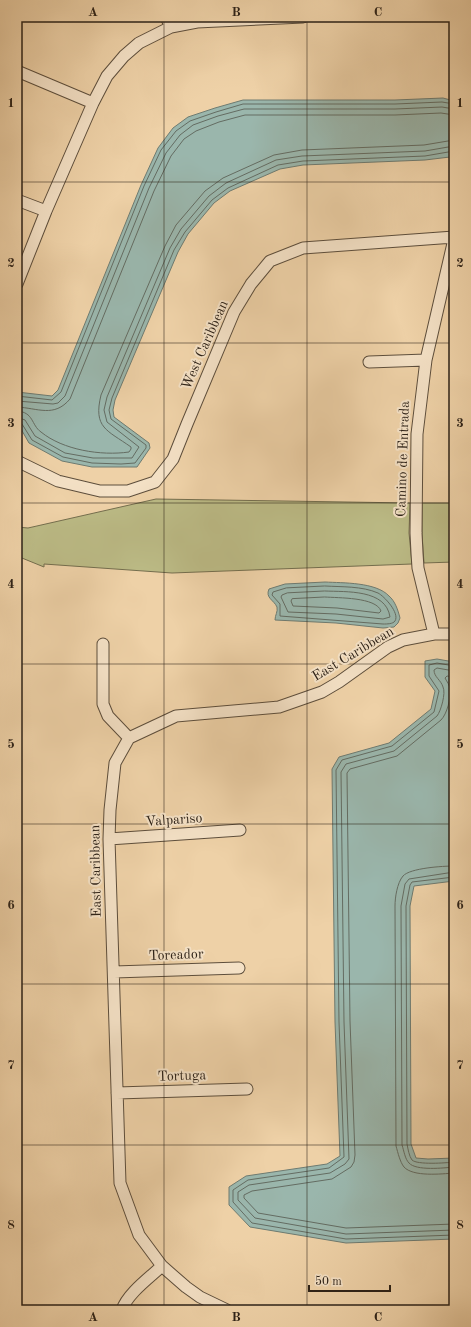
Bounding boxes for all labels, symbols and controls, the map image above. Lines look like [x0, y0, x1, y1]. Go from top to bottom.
text: A [88, 6, 98, 19]
text: B [231, 6, 241, 19]
text: C [374, 6, 382, 19]
text: 1 [7, 97, 15, 110]
text: 1 [456, 97, 464, 110]
text: 2 [7, 257, 15, 270]
text: 2 [456, 257, 464, 270]
street label: West Caribbean [179, 298, 231, 392]
street label: Camino de Entrada [394, 401, 412, 517]
text: 3 [7, 417, 15, 430]
text: 3 [456, 417, 464, 430]
text: 4 [7, 578, 15, 591]
text: 4 [456, 578, 464, 591]
street label: East Caribbean [310, 624, 397, 684]
text: 5 [7, 738, 15, 751]
text: 5 [456, 738, 464, 751]
street label: Valpariso [145, 811, 203, 829]
street label: East Caribbean [88, 824, 104, 917]
text: 6 [7, 899, 15, 912]
text: 6 [456, 899, 464, 912]
street label: Toreador [148, 947, 204, 963]
text: 7 [7, 1059, 15, 1072]
text: 7 [456, 1059, 464, 1072]
street label: Tortuga [157, 1068, 207, 1084]
text: 8 [7, 1219, 15, 1232]
text: 8 [456, 1219, 464, 1232]
scale bar [309, 1267, 390, 1293]
text: 50 m [315, 1275, 342, 1288]
text: A [88, 1311, 98, 1324]
text: B [231, 1311, 241, 1324]
text: C [374, 1311, 382, 1324]

